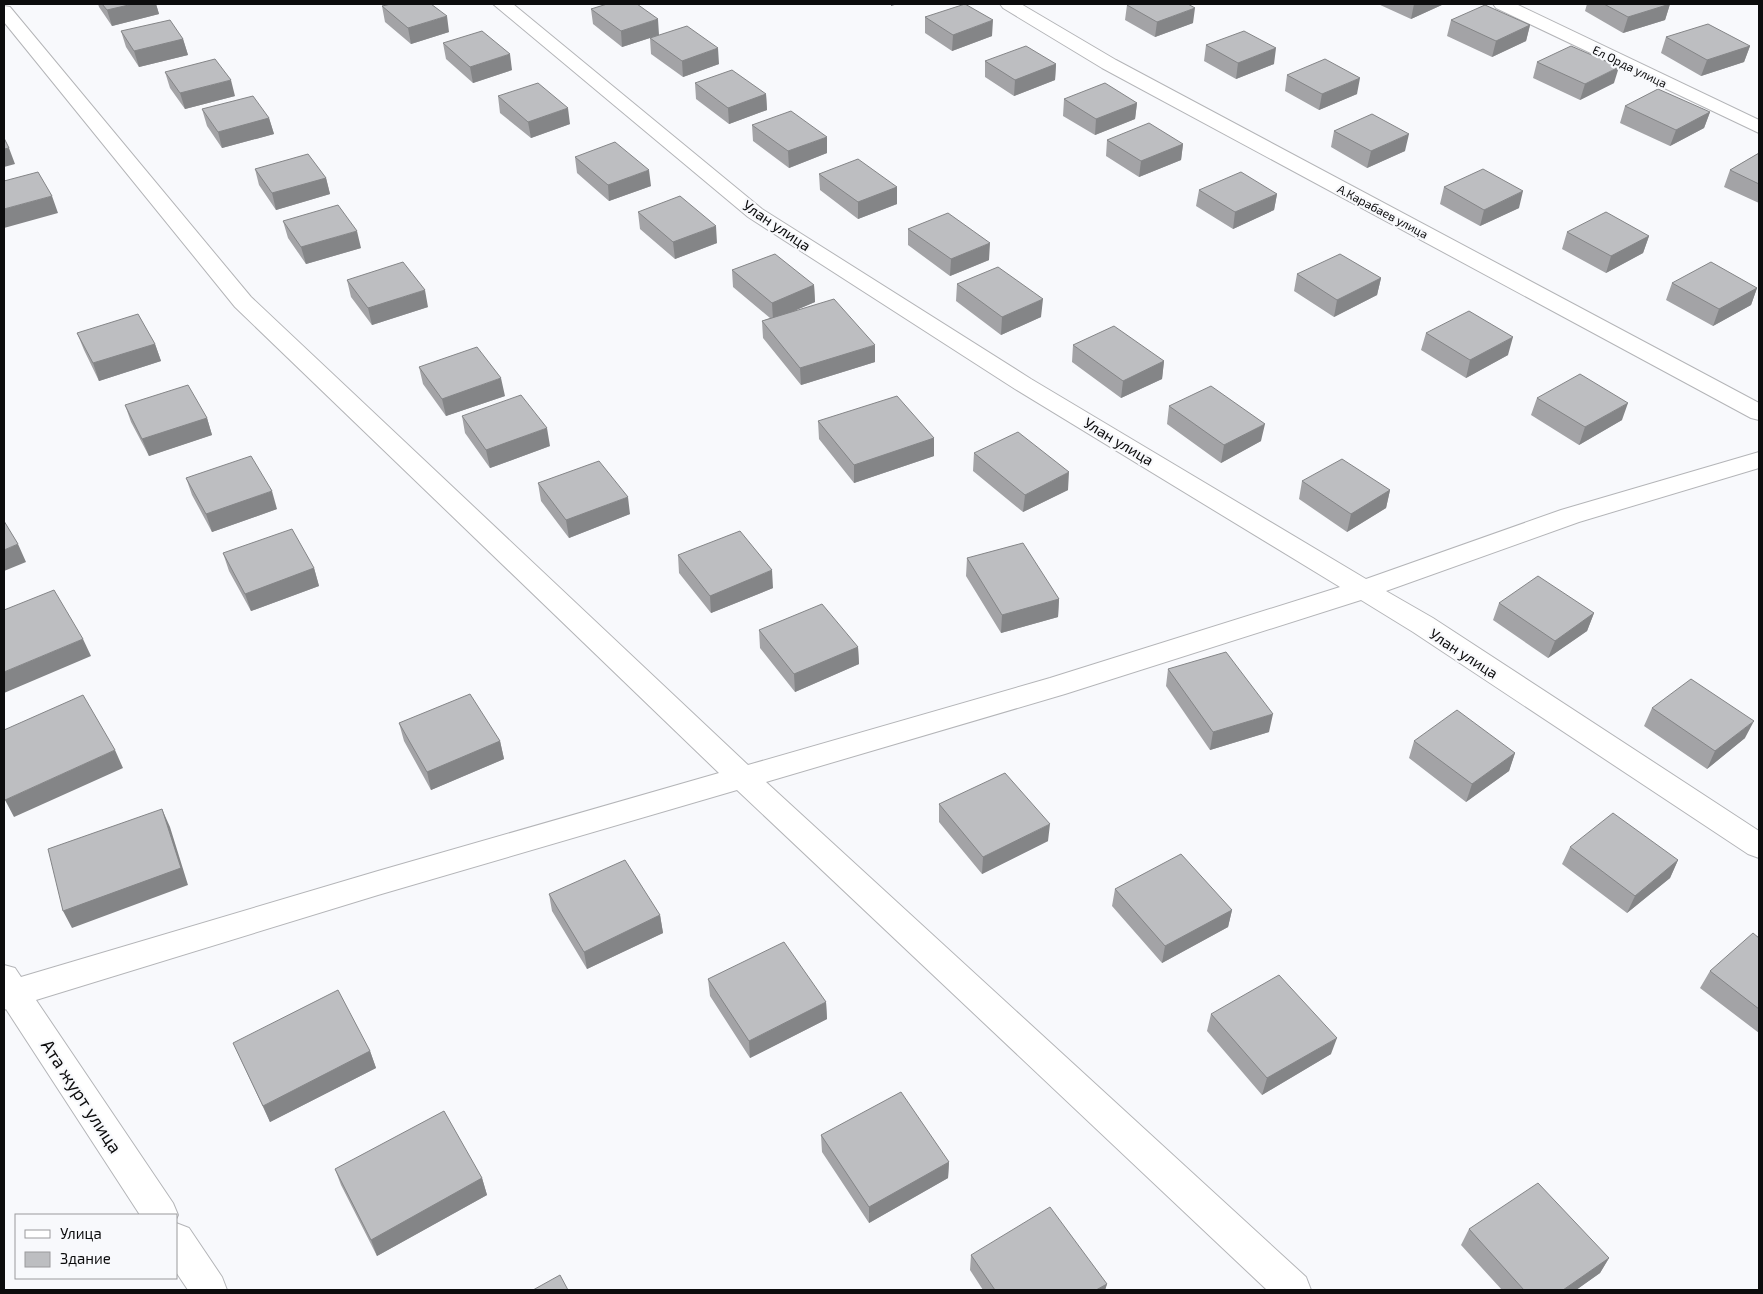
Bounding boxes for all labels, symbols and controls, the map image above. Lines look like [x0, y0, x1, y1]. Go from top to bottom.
street label: Ел Орда улица [1590, 42, 1669, 91]
street label: А.Карабаев улица [1335, 181, 1431, 242]
street label: Улан улица [739, 196, 814, 255]
street label: Улан улица [1080, 413, 1157, 470]
street label: Улан улица [1426, 624, 1502, 683]
street label: Ата журт улица [37, 1035, 127, 1157]
legend [15, 1214, 178, 1279]
text: Улица [60, 1224, 102, 1242]
text: Здание [60, 1249, 111, 1267]

